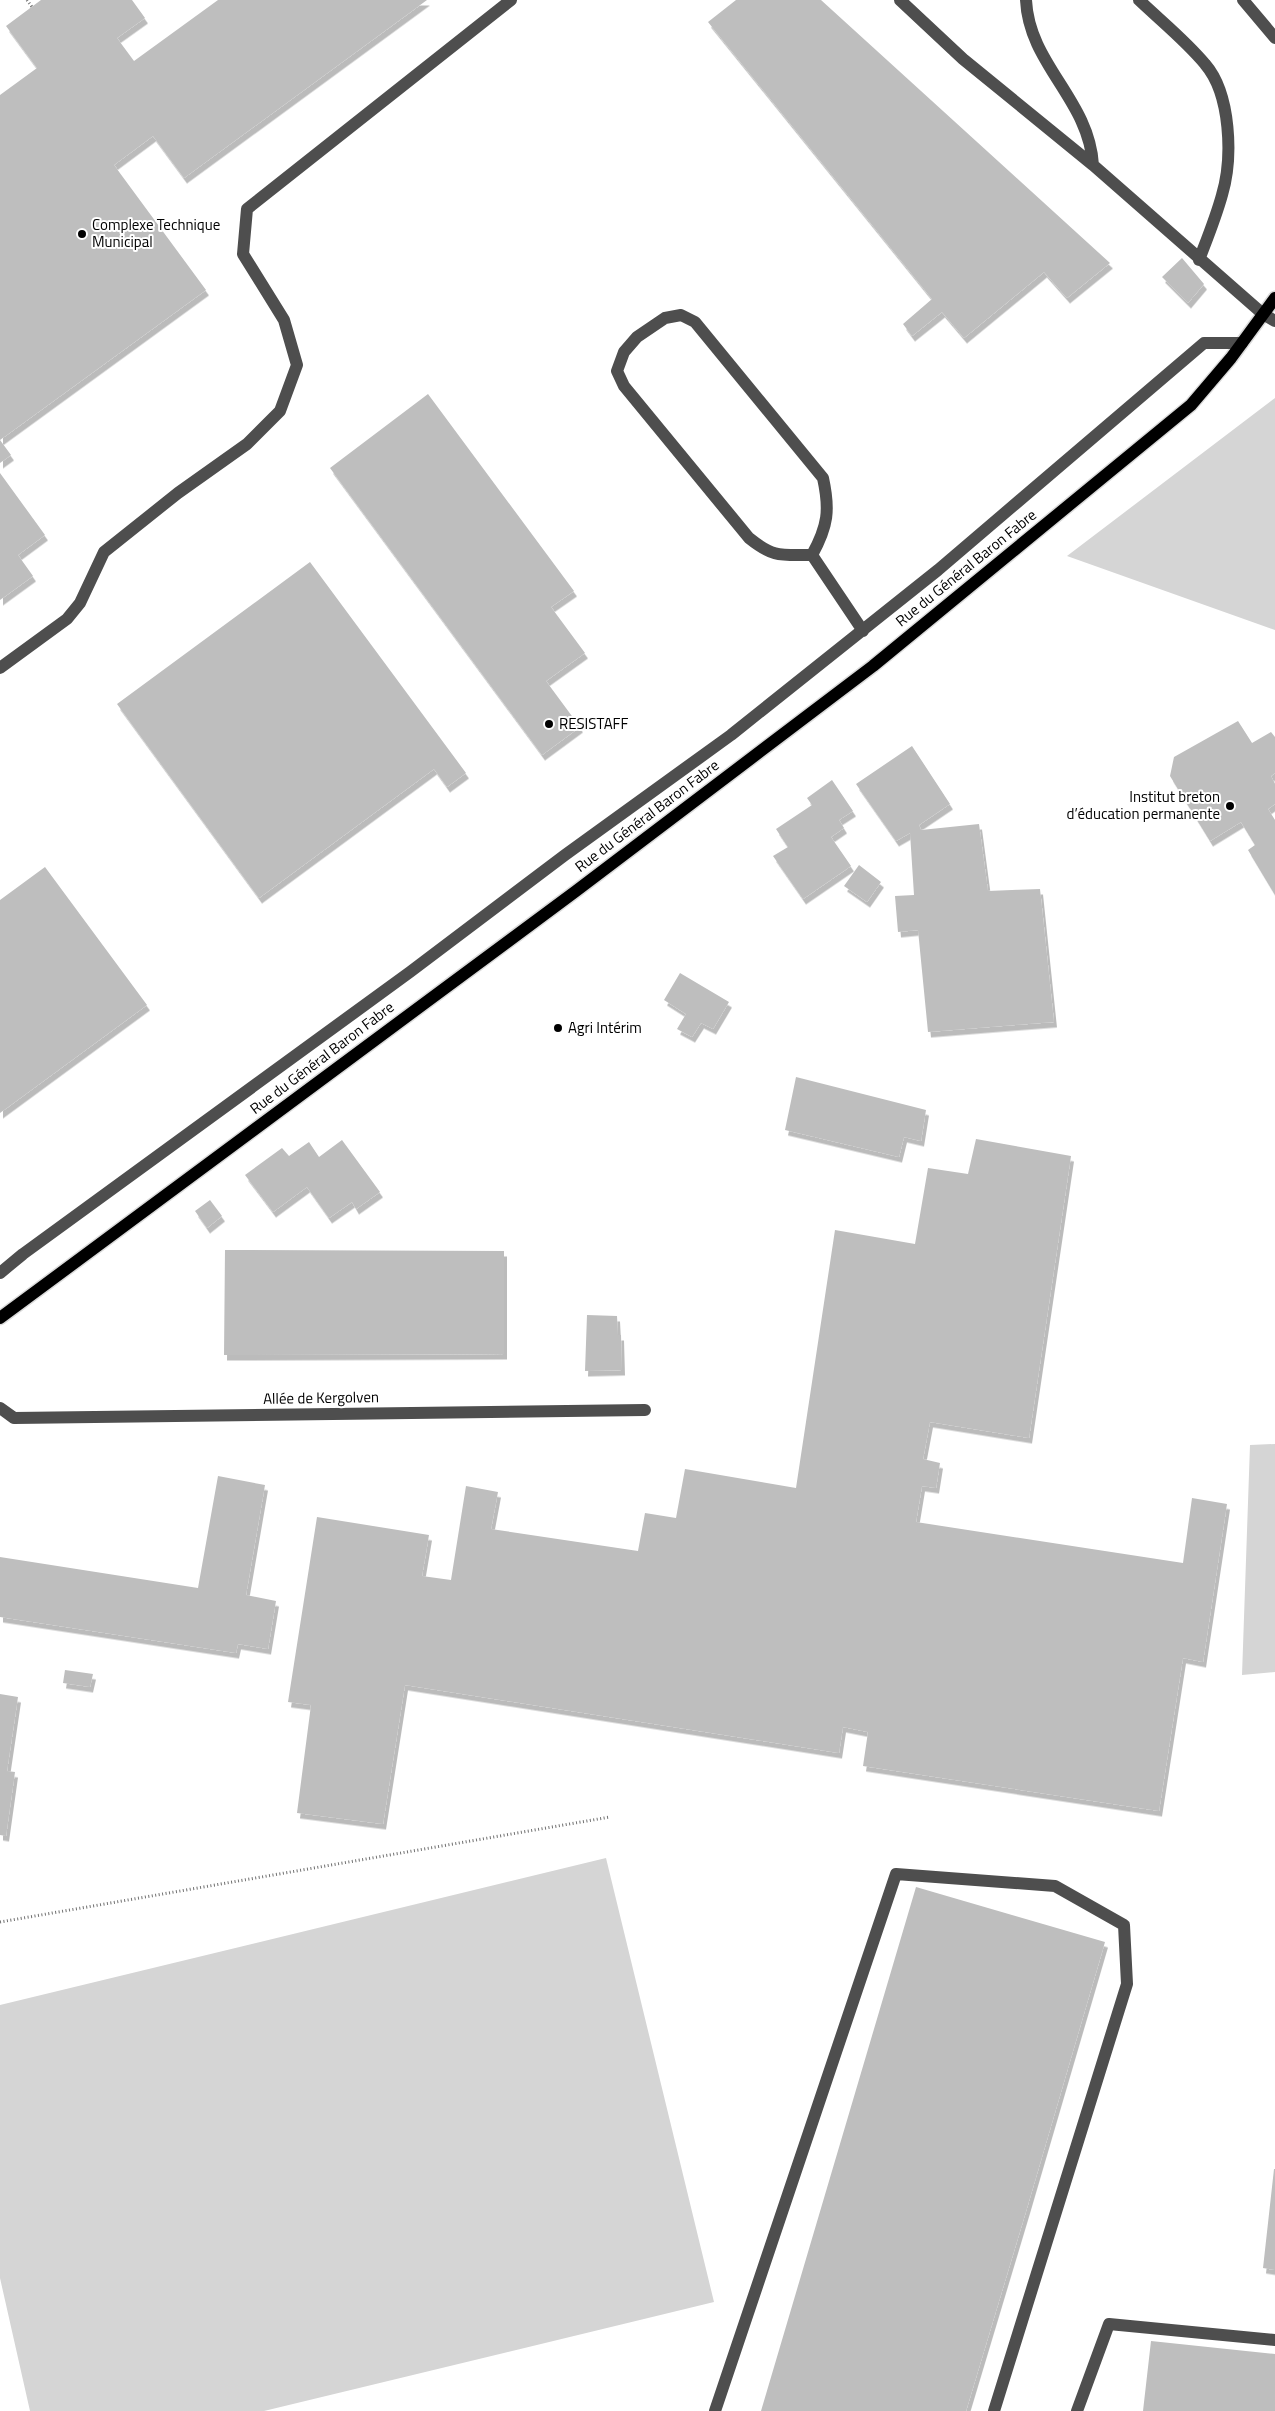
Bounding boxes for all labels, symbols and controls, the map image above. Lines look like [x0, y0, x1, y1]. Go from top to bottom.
place label: Complexe Technique Municipal [92, 213, 220, 253]
marker: Complexe Technique Municipal [76, 228, 88, 240]
street label: Rue du Général Baron Fabre [890, 503, 1041, 632]
place label: RESISTAFF [559, 712, 628, 735]
marker: RESISTAFF [543, 718, 555, 730]
street label: Rue du Général Baron Fabre [570, 754, 724, 878]
place label: Institut breton d’éducation permanente [1067, 785, 1220, 825]
marker: Institut breton d’éducation permanente [1224, 800, 1236, 812]
street label: Rue du Général Baron Fabre [245, 996, 399, 1120]
place label: Agri Intérim [568, 1016, 642, 1039]
marker: Agri Intérim [552, 1022, 564, 1034]
street label: Allée de Kergolven [263, 1385, 379, 1410]

